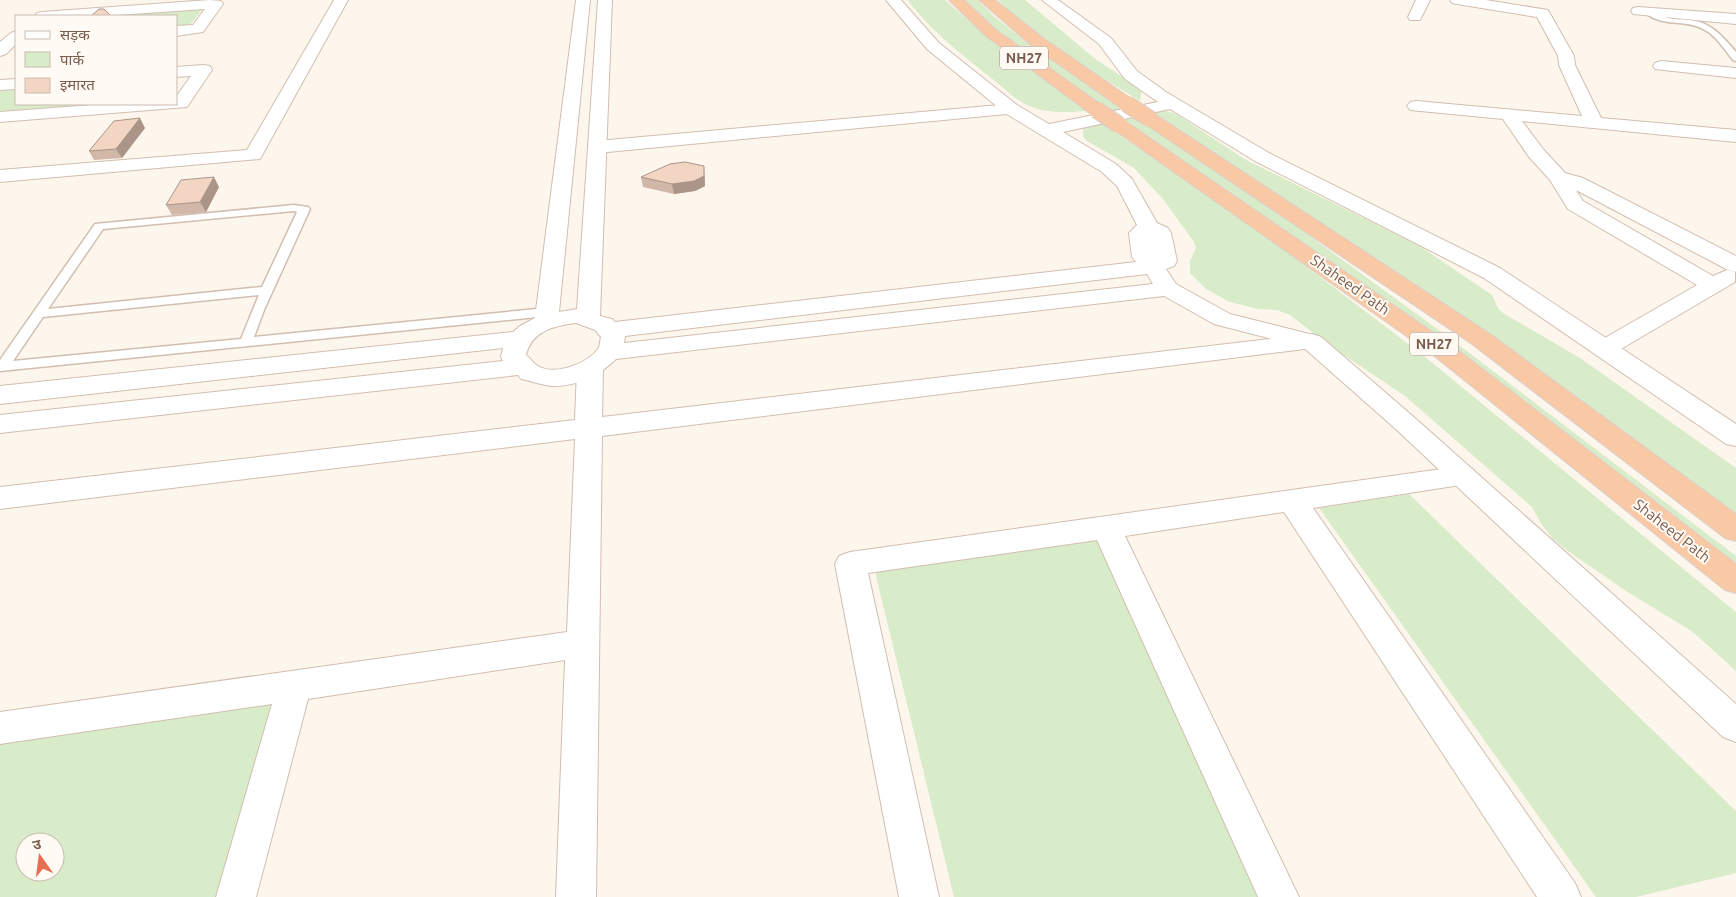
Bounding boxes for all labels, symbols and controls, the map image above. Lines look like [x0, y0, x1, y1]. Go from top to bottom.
legend [15, 15, 178, 105]
text: सड़क [60, 26, 90, 43]
road number: NH27 [1000, 46, 1048, 70]
text: पार्क [60, 51, 84, 68]
text: इमारत [60, 76, 95, 93]
street label: Shaheed Path [1308, 251, 1393, 318]
road number: NH27 [1410, 332, 1458, 356]
street label: Shaheed Path [1631, 495, 1714, 566]
north arrow [15, 832, 65, 882]
text: उ [31, 835, 44, 853]

